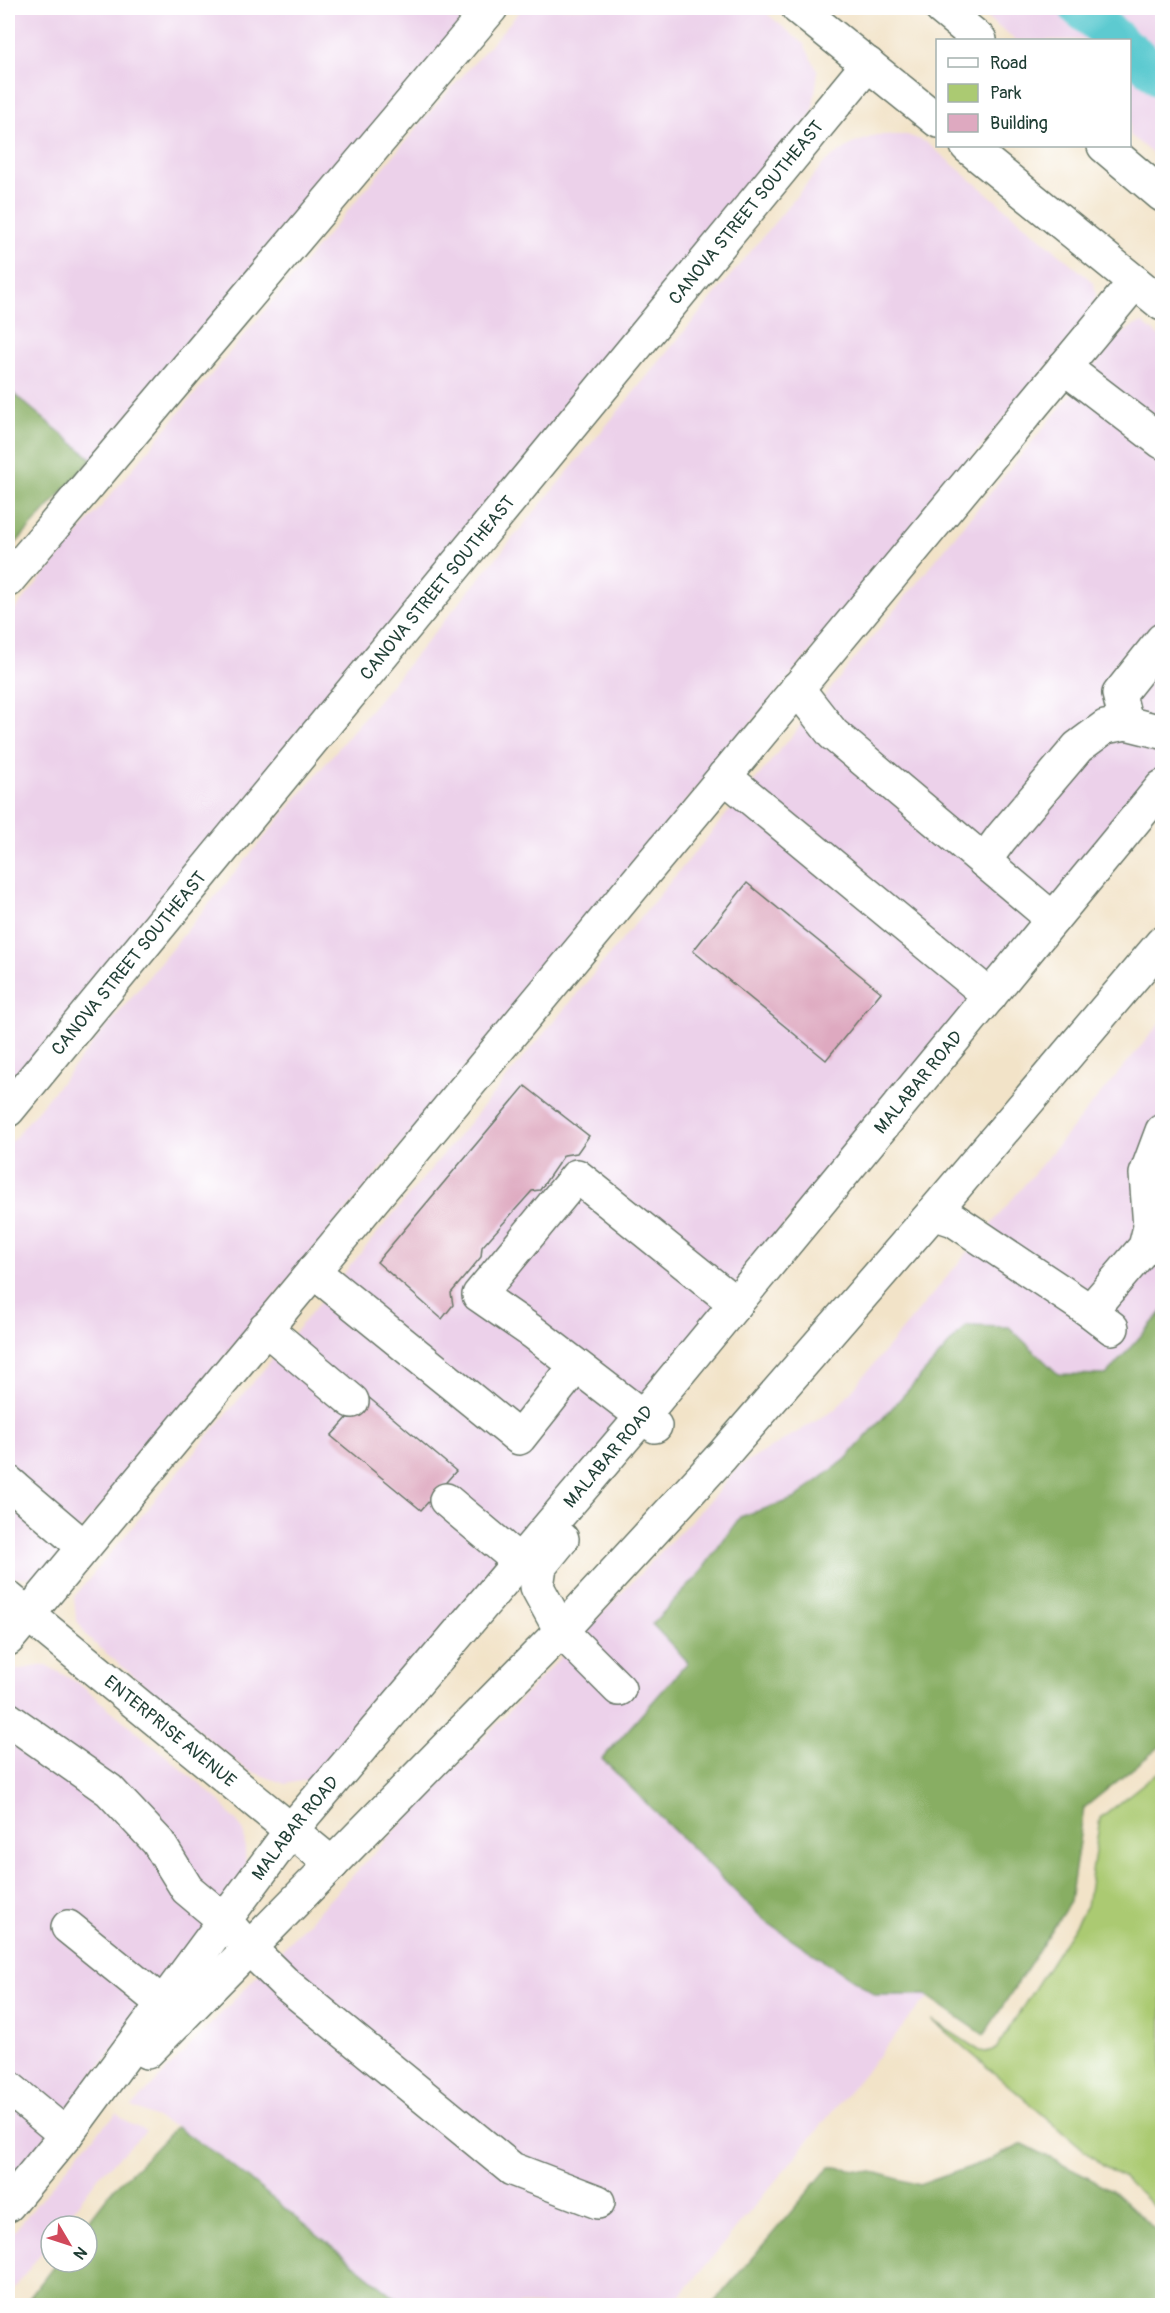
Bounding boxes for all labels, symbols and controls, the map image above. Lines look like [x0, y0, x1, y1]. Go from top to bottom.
legend [936, 39, 1131, 147]
text: Road [990, 52, 1027, 75]
text: Park [990, 82, 1022, 105]
text: Building [990, 112, 1048, 135]
street label: CANOVA STREET SOUTHEAST [663, 116, 828, 309]
street label: CANOVA STREET SOUTHEAST [355, 491, 520, 685]
street label: CANOVA STREET SOUTHEAST [46, 866, 211, 1060]
street label: MALABAR ROAD [869, 1026, 968, 1139]
street label: MALABAR ROAD [558, 1401, 658, 1512]
street label: ENTERPRISE AVENUE [100, 1670, 241, 1792]
street label: MALABAR ROAD [247, 1771, 344, 1885]
north arrow [39, 2214, 99, 2274]
text: N [69, 2242, 91, 2263]

